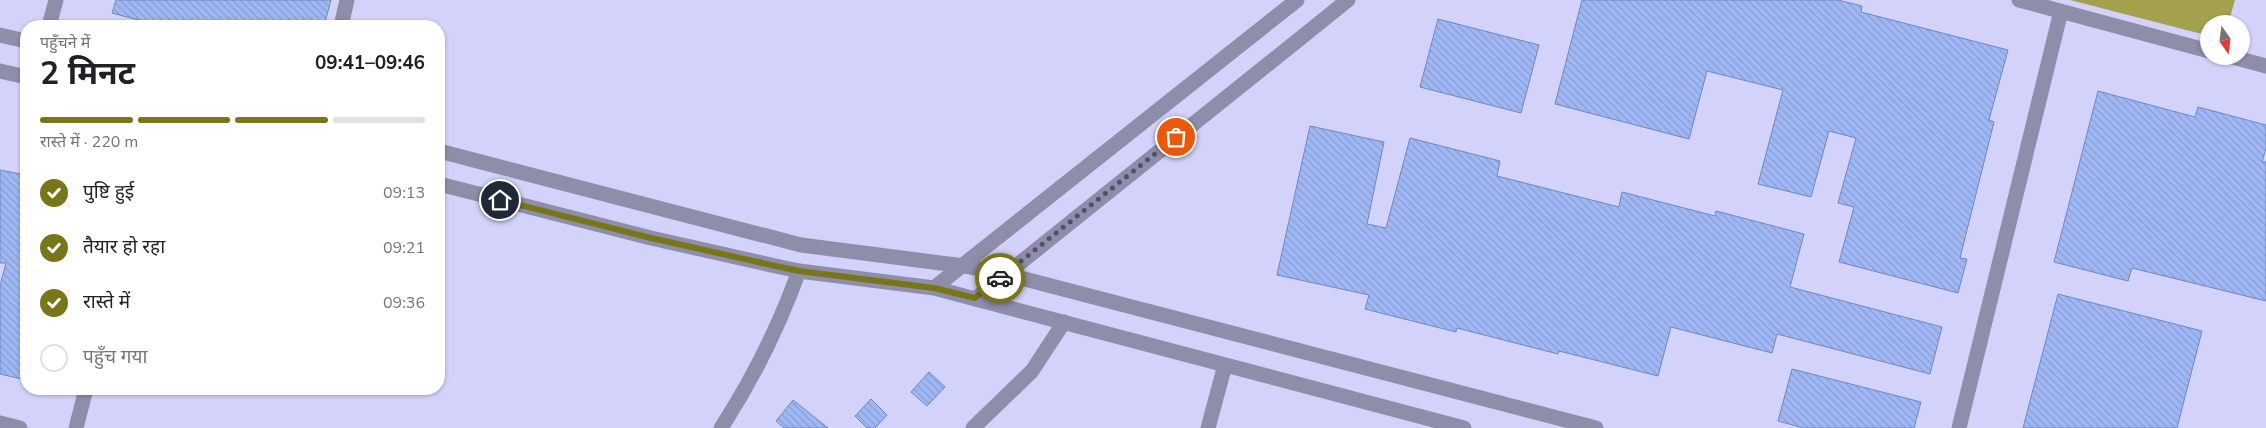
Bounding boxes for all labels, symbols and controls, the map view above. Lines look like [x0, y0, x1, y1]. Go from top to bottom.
north arrow [2200, 15, 2250, 65]
map controls [2200, 15, 2250, 65]
text: पहुँचने में [40, 32, 90, 54]
text: 09:41–09:46 [315, 50, 425, 76]
text: 2 मिनट [40, 52, 135, 95]
pin [1155, 116, 1197, 158]
icon: bag [1162, 123, 1190, 151]
text: रास्ते में · 220 m [40, 131, 138, 153]
icon: check [40, 179, 68, 207]
text: पुष्टि हुई [83, 179, 134, 205]
pin [479, 179, 521, 221]
text: 09:13 [383, 182, 425, 204]
icon: home [486, 186, 514, 214]
icon: check [40, 234, 68, 262]
text: तैयार हो रहा [83, 234, 165, 260]
text: 09:21 [383, 237, 425, 259]
courier [975, 253, 1025, 303]
icon: car [986, 264, 1014, 292]
icon: check [40, 289, 68, 317]
text: रास्ते में [83, 289, 130, 315]
text: 09:36 [383, 292, 425, 314]
text: पहुँच गया [83, 344, 147, 370]

